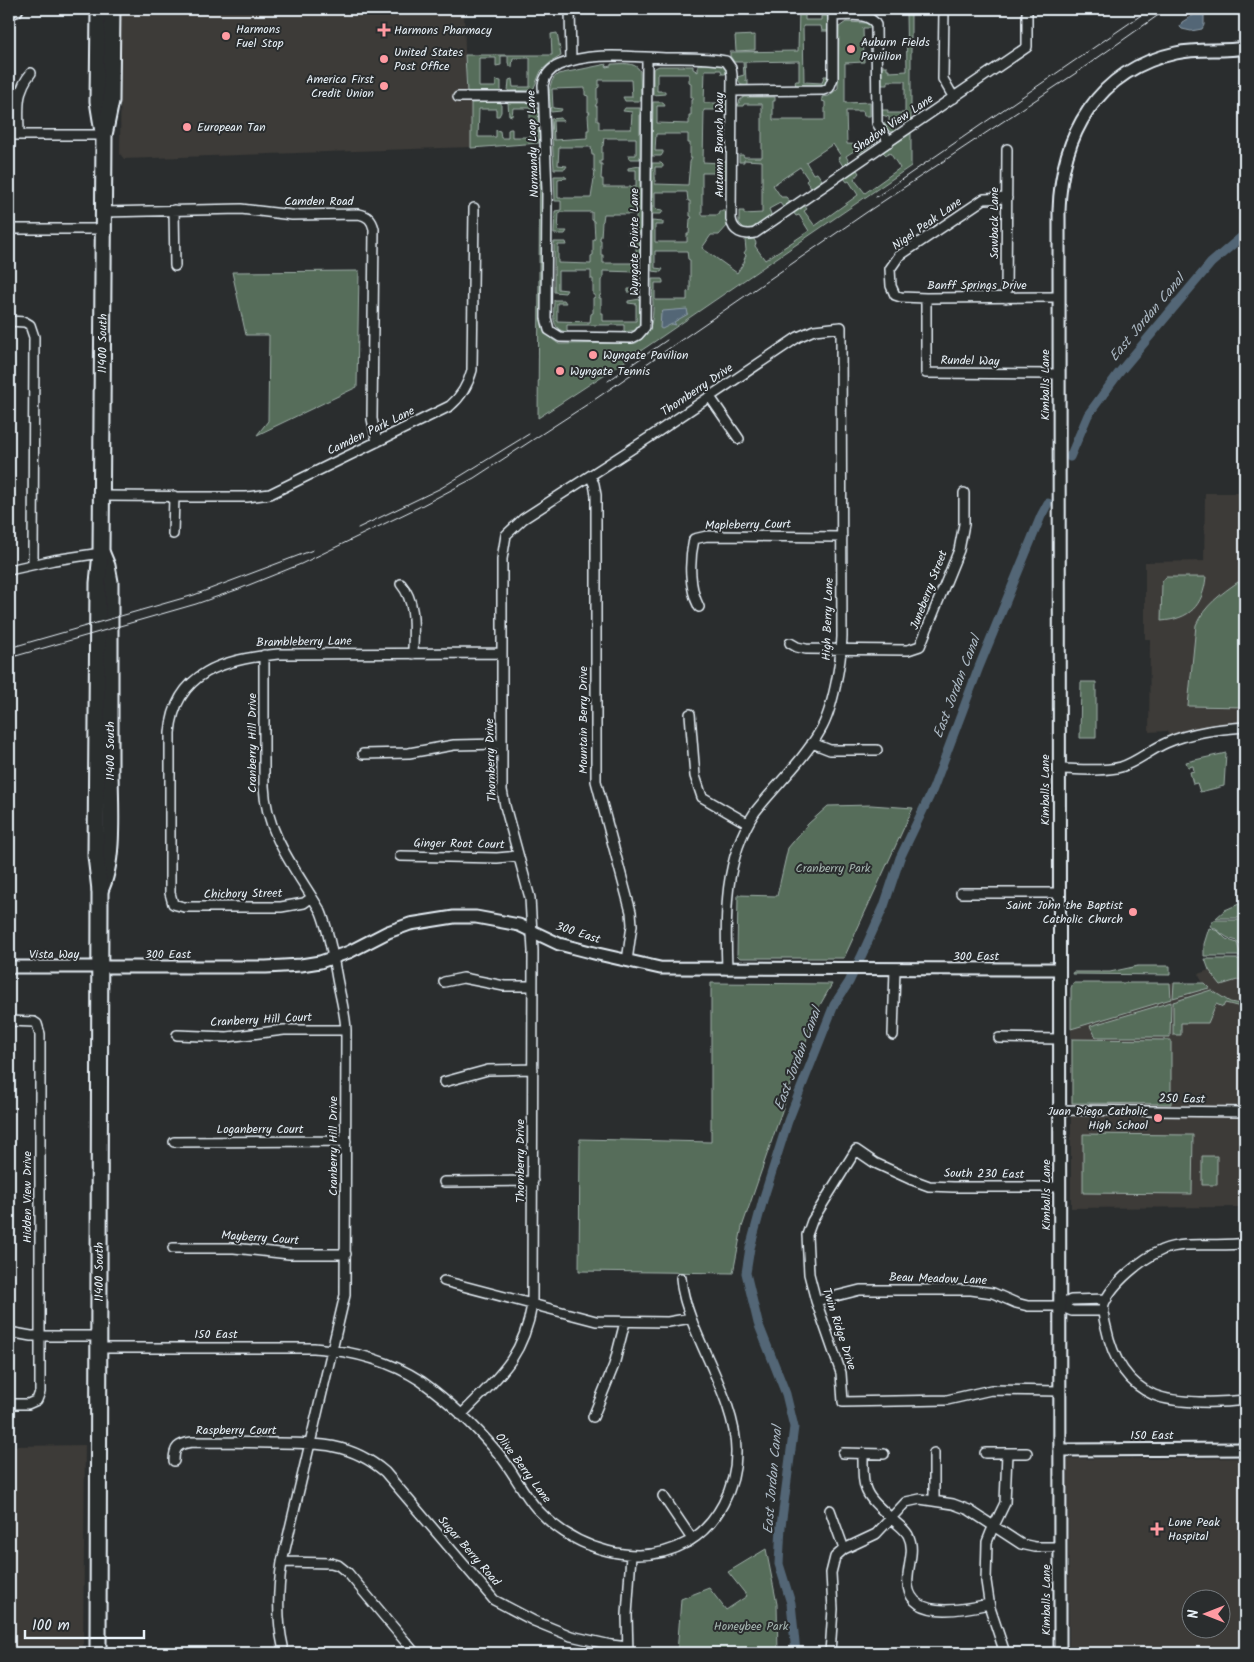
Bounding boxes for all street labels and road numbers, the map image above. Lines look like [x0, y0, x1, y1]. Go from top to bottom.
street label: Normandy Loop Lane [522, 89, 544, 198]
street label: Shadow View Lane [849, 89, 938, 158]
street label: Autumn Branch Way [710, 92, 729, 198]
street label: Sawback Lane [985, 187, 1004, 259]
street label: Wyngate Pointe Lane [625, 188, 644, 296]
street label: Camden Road [284, 192, 355, 211]
street label: Nigel Peak Lane [888, 192, 966, 255]
street label: Banff Springs Drive [927, 276, 1027, 295]
street label: 11400 South [93, 313, 112, 373]
street label: Kimballs Lane [1036, 349, 1055, 421]
street label: Rundel Way [940, 351, 1000, 371]
street label: Thornberry Drive [657, 358, 738, 421]
street label: Camden Park Lane [324, 401, 419, 460]
street label: Mapleberry Court [705, 515, 792, 535]
street label: Juneberry Street [905, 547, 953, 632]
street label: High Berry Lane [817, 576, 839, 661]
street label: Brambleberry Lane [256, 632, 353, 652]
street label: Mountain Berry Drive [574, 665, 593, 774]
street label: Cranberry Hill Drive [243, 692, 262, 793]
street label: Thornberry Drive [480, 717, 502, 802]
street label: 11400 South [101, 721, 120, 781]
street label: Kimballs Lane [1036, 754, 1055, 826]
street label: Ginger Root Court [413, 834, 505, 854]
street label: Chichory Street [204, 884, 283, 904]
street label: 300 East [553, 917, 603, 949]
street label: Vista Way [29, 945, 79, 964]
street label: 300 East [145, 945, 191, 964]
street label: 300 East [953, 947, 999, 966]
street label: Cranberry Hill Court [210, 1008, 313, 1032]
street label: 250 East [1159, 1089, 1206, 1109]
street label: Cranberry Hill Drive [324, 1095, 343, 1196]
street label: Thornberry Drive [511, 1119, 530, 1203]
street label: Loganberry Court [217, 1120, 304, 1139]
street label: Hidden View Drive [18, 1150, 37, 1243]
street label: Kimballs Lane [1037, 1159, 1056, 1231]
street label: South 230 East [944, 1164, 1025, 1184]
street label: Mayberry Court [221, 1226, 300, 1250]
street label: 11400 South [89, 1242, 109, 1302]
street label: Beau Meadow Lane [889, 1268, 988, 1290]
street label: Twin Ridge Drive [817, 1285, 861, 1373]
street label: 150 East [194, 1325, 238, 1344]
street label: Raspberry Court [196, 1421, 277, 1440]
street label: 150 East [1130, 1426, 1174, 1445]
street label: Olive Berry Lane [490, 1429, 556, 1508]
street label: Sugar Berry Road [433, 1512, 506, 1591]
street label: Kimballs Lane [1037, 1564, 1056, 1636]

